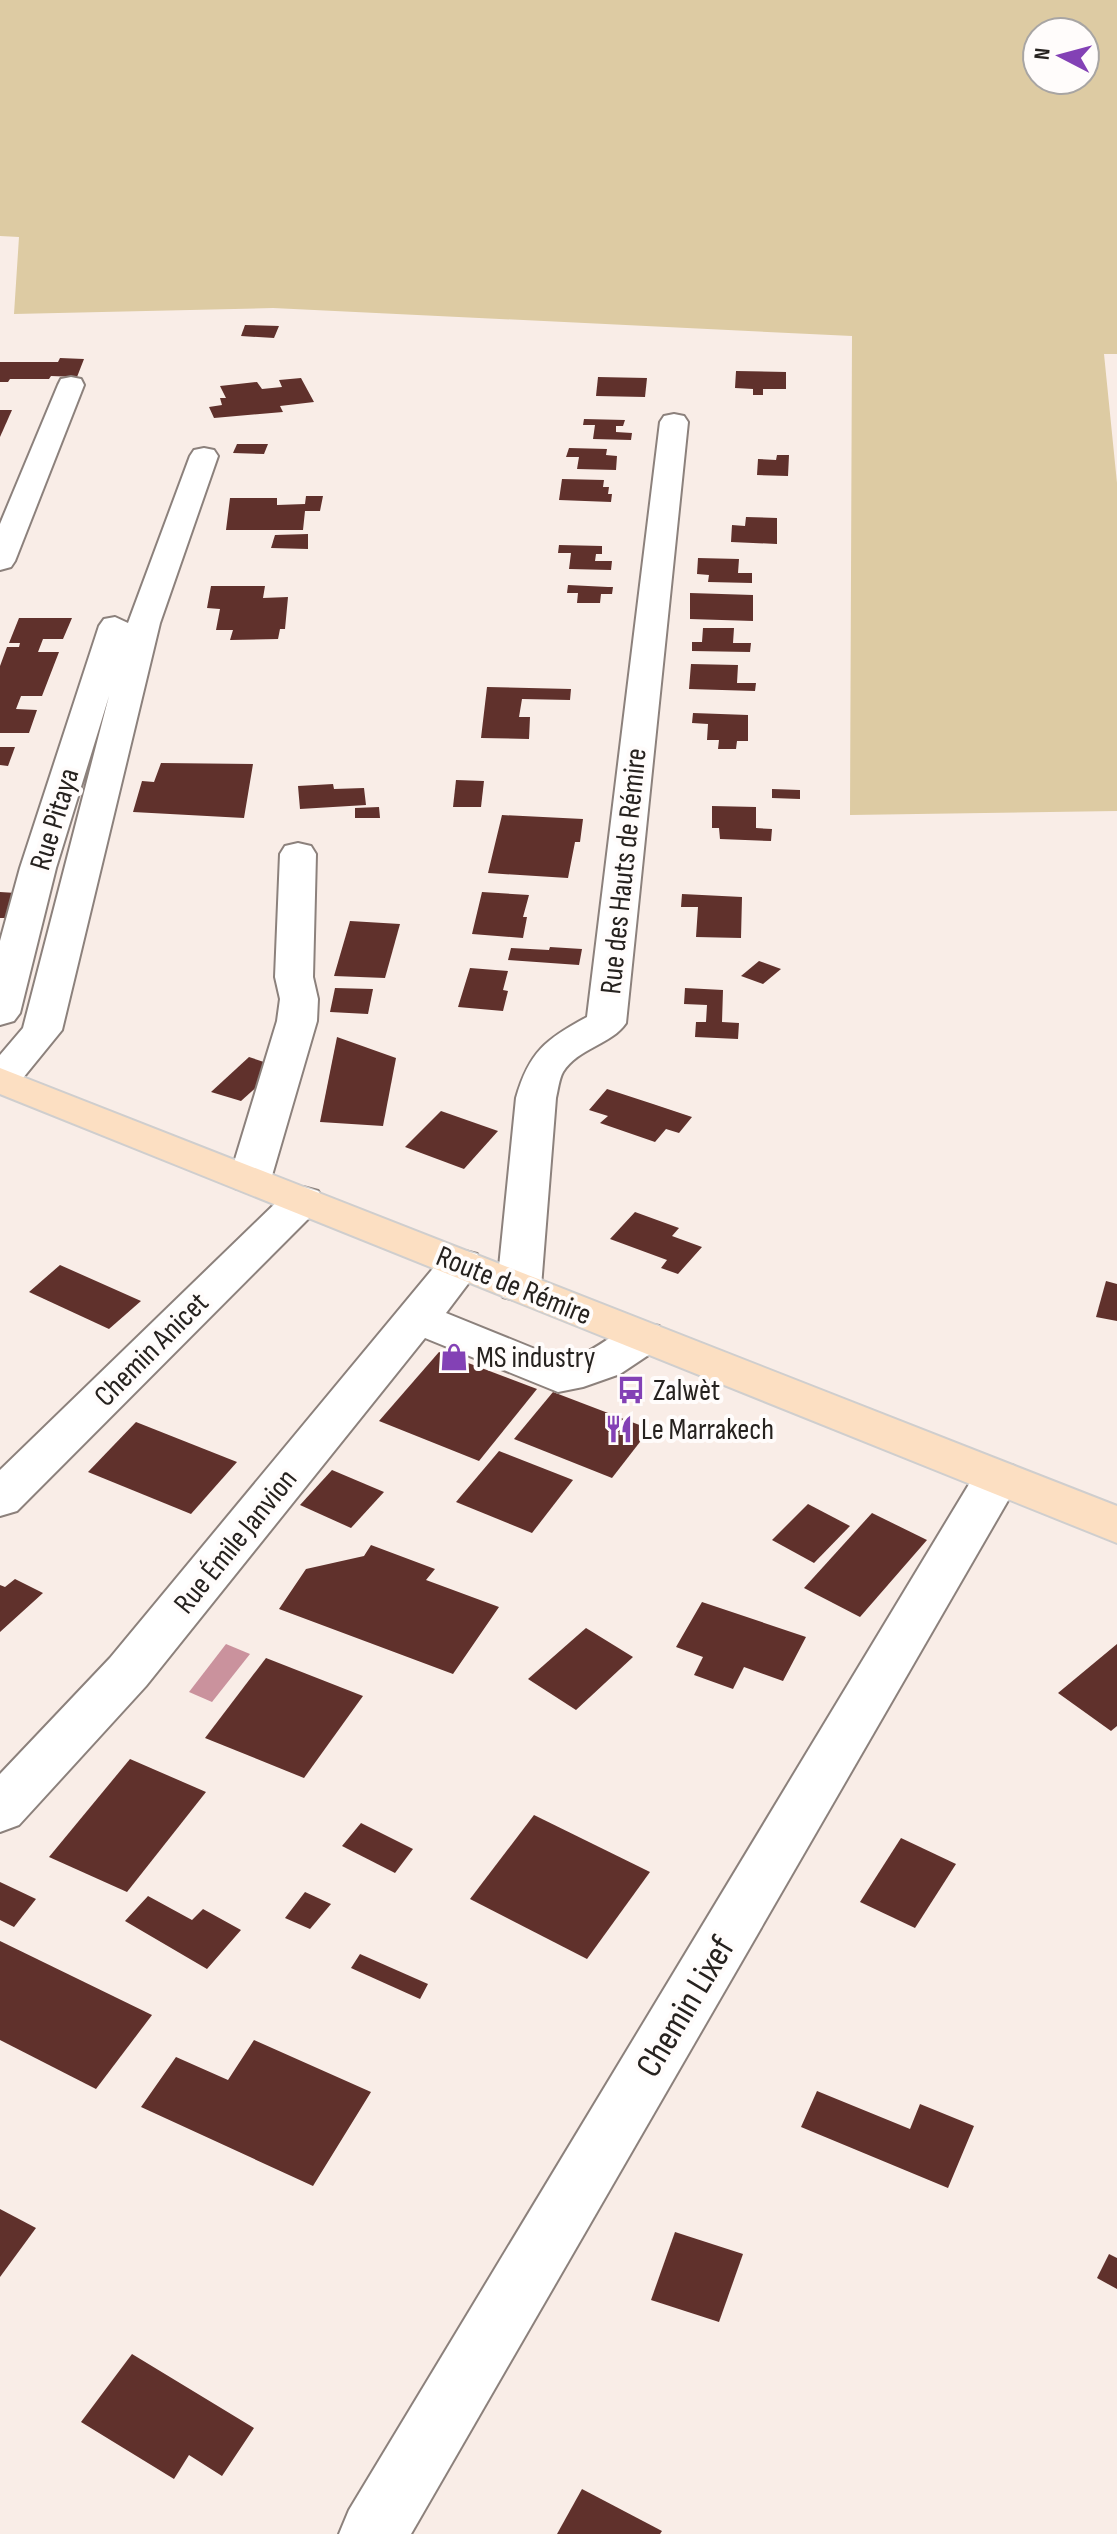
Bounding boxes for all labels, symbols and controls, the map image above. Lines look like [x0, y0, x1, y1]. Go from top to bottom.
north arrow [1021, 16, 1101, 96]
text: N [1029, 47, 1057, 61]
street label: Rue des Hauts de Rémire [593, 746, 655, 996]
street label: Rue Pitaya [22, 764, 87, 875]
street label: Route de Rémire [431, 1238, 596, 1333]
street label: Chemin Anicet [87, 1285, 216, 1414]
place label: MS industry [476, 1340, 596, 1376]
shop icon: MS industry [439, 1342, 469, 1372]
place label: Zalwèt [653, 1373, 720, 1409]
bus stop icon: Zalwèt [616, 1375, 646, 1405]
place label: Le Marrakech [641, 1412, 774, 1448]
restaurant icon: Le Marrakech [604, 1414, 634, 1444]
street label: Rue Émile Janvion [166, 1462, 305, 1621]
street label: Chemin Lixef [628, 1929, 745, 2085]

